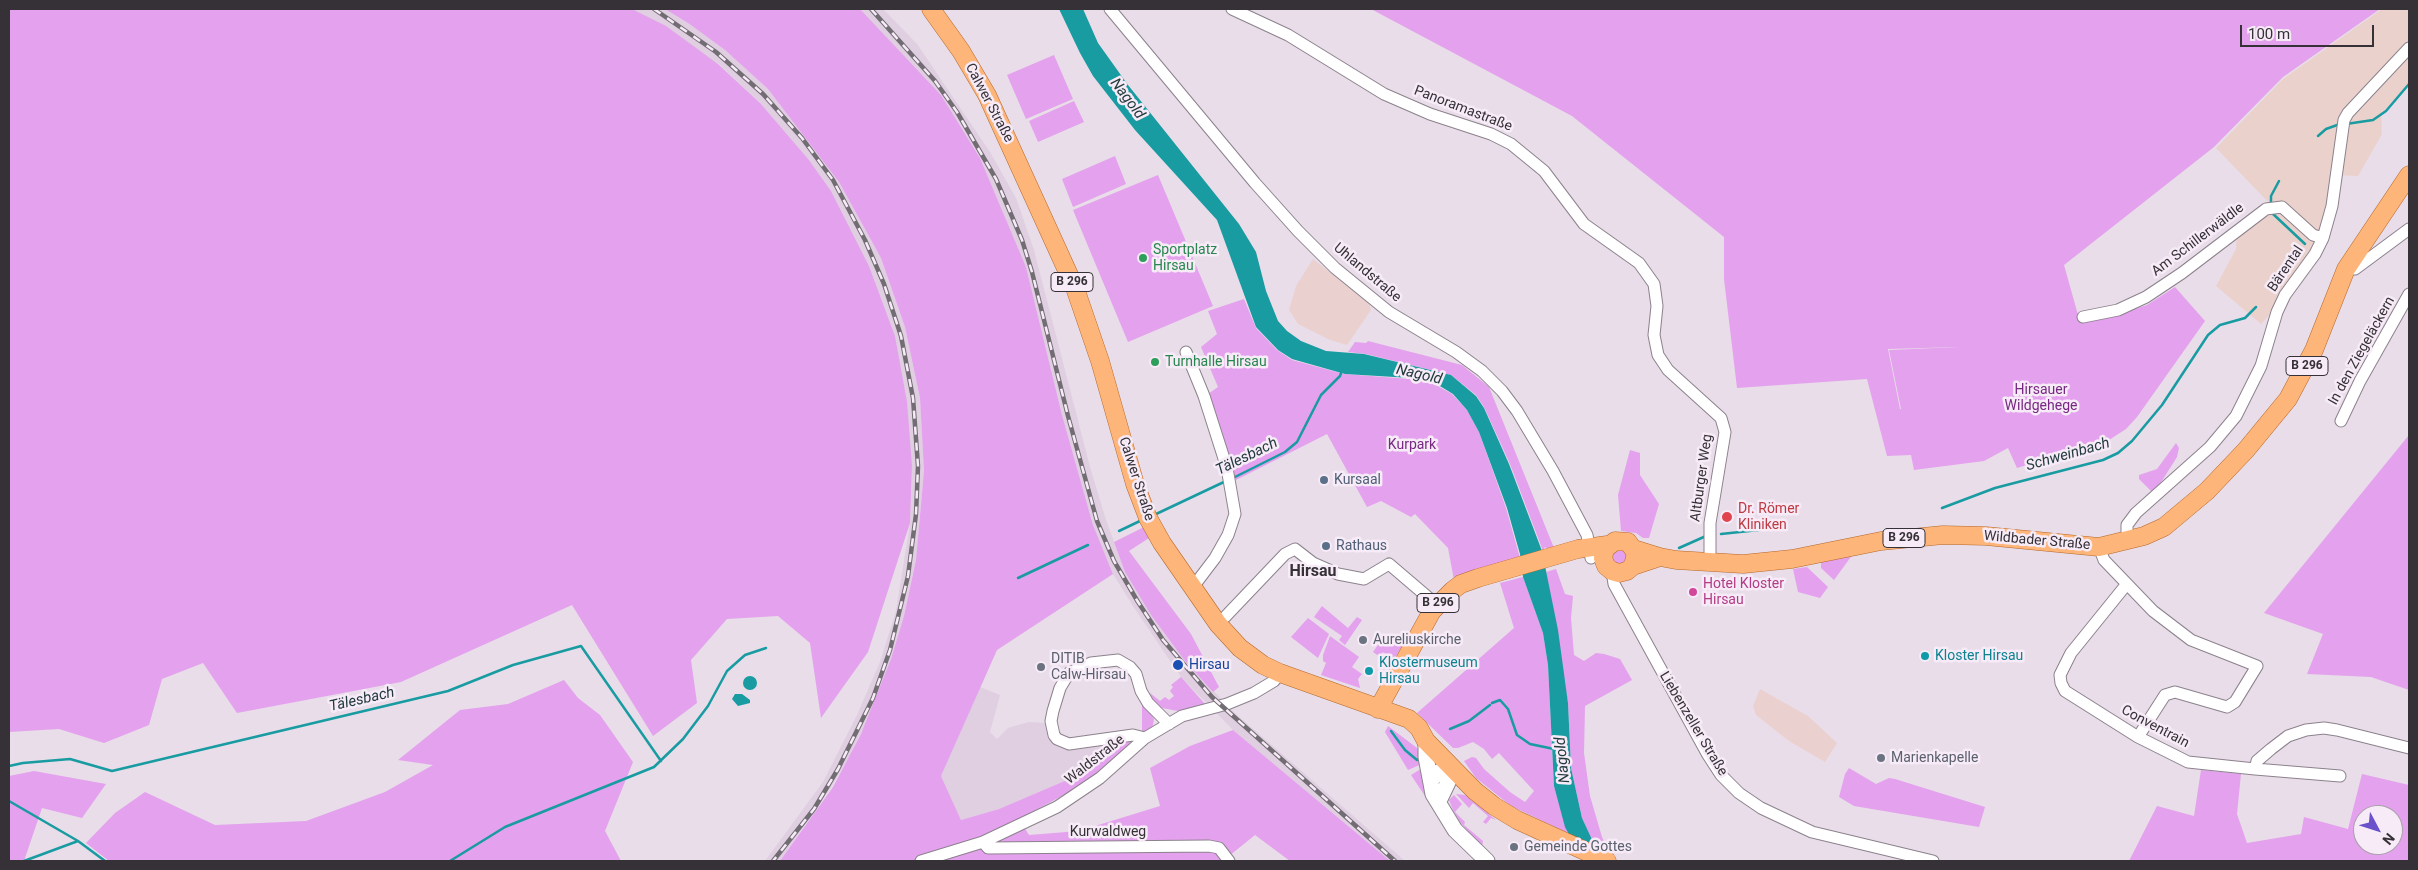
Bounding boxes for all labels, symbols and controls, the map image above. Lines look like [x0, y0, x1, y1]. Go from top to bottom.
scale bar [2243, 15, 2377, 47]
text: 100 m [2248, 25, 2290, 43]
street label: Calwer Straße [961, 61, 1017, 145]
water label: Nagold [1106, 75, 1148, 123]
street label: Panoramastraße [1412, 83, 1514, 135]
street label: Am Schillerwäldle [2149, 200, 2247, 280]
street label: Uhlandstraße [1330, 240, 1404, 306]
place label: Sportplatz Hirsau [1153, 242, 1217, 274]
street label: Bärental [2265, 243, 2307, 295]
marker: Sportplatz Hirsau [1137, 252, 1149, 264]
road number: B 296 [1051, 272, 1093, 292]
street label: In den Ziegeläckern [2325, 294, 2399, 408]
place label: Turnhalle Hirsau [1165, 354, 1267, 370]
marker: Turnhalle Hirsau [1149, 356, 1161, 368]
road number: B 296 [2286, 356, 2328, 376]
water label: Nagold [1394, 361, 1444, 389]
park label: Hirsauer Wildgehege [2005, 382, 2077, 414]
street label: Altburger Weg [1688, 433, 1716, 523]
water label: Tälesbach [1213, 434, 1281, 480]
water label: Schweinbach [2024, 434, 2112, 476]
street label: Calwer Straße [1115, 435, 1157, 523]
park label: Kurpark [1388, 437, 1436, 453]
place label: Kursaal [1334, 472, 1381, 488]
marker: Kursaal [1318, 474, 1330, 486]
place label: Dr. Römer Kliniken [1738, 501, 1799, 534]
marker: Dr. Römer Kliniken [1720, 510, 1734, 524]
road number: B 296 [1883, 528, 1925, 548]
street label: Wildbader Straße [1983, 528, 2091, 554]
place label: Rathaus [1336, 538, 1387, 554]
marker: Rathaus [1320, 540, 1332, 552]
district label: Hirsau [1289, 562, 1337, 582]
place label: Hotel Kloster Hirsau [1703, 576, 1784, 608]
marker: Hotel Kloster Hirsau [1687, 586, 1699, 598]
road number: B 296 [1417, 594, 1459, 612]
place label: Aureliuskirche [1373, 632, 1461, 648]
marker: Aureliuskirche [1357, 634, 1369, 646]
place label: Kloster Hirsau [1935, 648, 2023, 664]
marker: Kloster Hirsau [1919, 650, 1931, 662]
place label: DITIB Calw-Hirsau [1051, 651, 1126, 684]
place label: Klostermuseum Hirsau [1379, 655, 1478, 688]
place label: Hirsau [1189, 657, 1230, 673]
marker: Hirsau [1171, 658, 1185, 672]
marker: DITIB Calw-Hirsau [1035, 661, 1047, 673]
marker: Klostermuseum Hirsau [1363, 665, 1375, 677]
street label: Liebenzeller Straße [1655, 669, 1731, 779]
water label: Tälesbach [328, 684, 396, 716]
street label: Conventrain [2118, 702, 2192, 752]
street label: Waldstraße [1062, 732, 1128, 788]
water label: Nagold [1552, 736, 1574, 784]
place label: Marienkapelle [1891, 750, 1978, 766]
marker: Marienkapelle [1875, 752, 1887, 764]
north arrow [2353, 805, 2403, 855]
street label: Kurwaldweg [1070, 824, 1146, 840]
text: N [2379, 830, 2398, 848]
place label: Gemeinde Gottes [1524, 839, 1632, 855]
marker: Gemeinde Gottes [1508, 841, 1520, 853]

